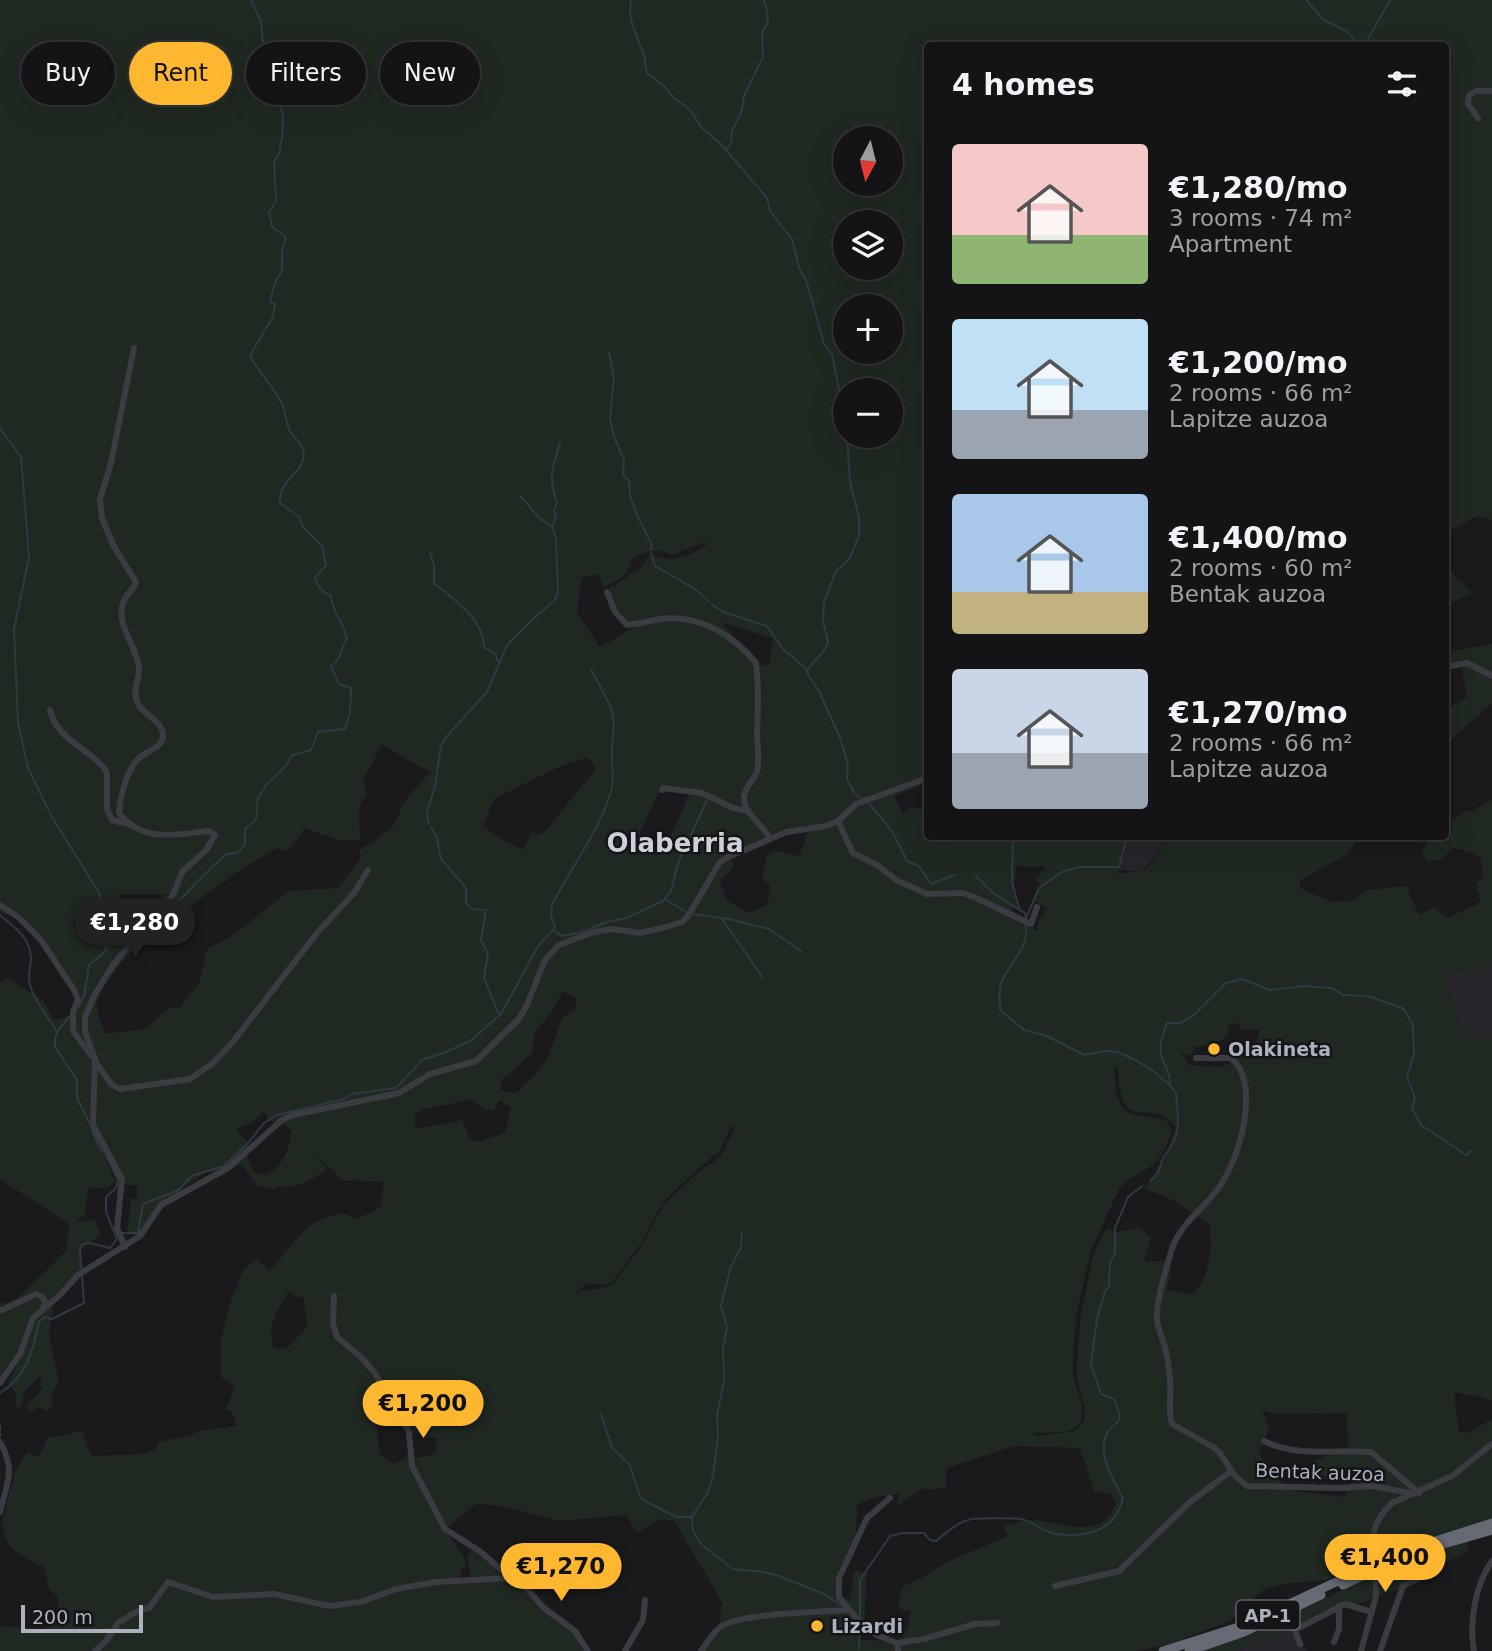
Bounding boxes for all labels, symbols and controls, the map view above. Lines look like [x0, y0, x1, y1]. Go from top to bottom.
chip: Buy [21, 42, 115, 105]
chip: Rent [129, 42, 232, 105]
chip: Filters [246, 42, 366, 105]
chip: New [380, 42, 480, 105]
icon: filters [1383, 65, 1421, 103]
text: 4 homes [952, 67, 1095, 102]
north arrow [833, 126, 903, 196]
map controls [833, 126, 903, 448]
text: €1,280/mo [1169, 170, 1348, 205]
icon: home [1008, 172, 1092, 256]
text: 3 rooms · 74 m² [1169, 205, 1353, 231]
button: layers [833, 210, 903, 280]
text: Apartment [1169, 231, 1292, 257]
button: + [833, 294, 903, 364]
text: €1,200/mo [1169, 345, 1348, 380]
icon: home [1008, 347, 1092, 431]
button: − [833, 378, 903, 448]
text: 2 rooms · 66 m² [1169, 380, 1353, 406]
text: Lapitze auzoa [1169, 406, 1328, 432]
text: €1,400/mo [1169, 520, 1348, 555]
icon: home [1008, 522, 1092, 606]
text: 2 rooms · 60 m² [1169, 555, 1353, 581]
text: Bentak auzoa [1169, 581, 1326, 607]
text: €1,270/mo [1169, 695, 1348, 730]
icon: home [1008, 697, 1092, 781]
text: 2 rooms · 66 m² [1169, 730, 1353, 756]
text: Lapitze auzoa [1169, 756, 1328, 782]
district label: Olaberria [607, 828, 743, 858]
pin: €1,280 [78, 900, 192, 959]
text: €1,280 [91, 909, 179, 935]
place label: Olakineta [1228, 1038, 1331, 1060]
marker: Olakineta [1206, 1041, 1222, 1057]
pin: €1,200 [366, 1380, 480, 1440]
text: €1,200 [379, 1390, 467, 1416]
street label: Bentak auzoa [1255, 1459, 1385, 1485]
pin: €1,400 [1328, 1534, 1442, 1594]
pin: €1,270 [504, 1544, 618, 1603]
text: €1,400 [1341, 1544, 1429, 1570]
text: €1,270 [517, 1553, 605, 1579]
road number: AP-1 [1236, 1600, 1300, 1630]
scale bar [21, 1602, 144, 1634]
text: 200 m [32, 1606, 93, 1628]
place label: Lizardi [831, 1615, 903, 1637]
marker: Lizardi [809, 1618, 825, 1634]

